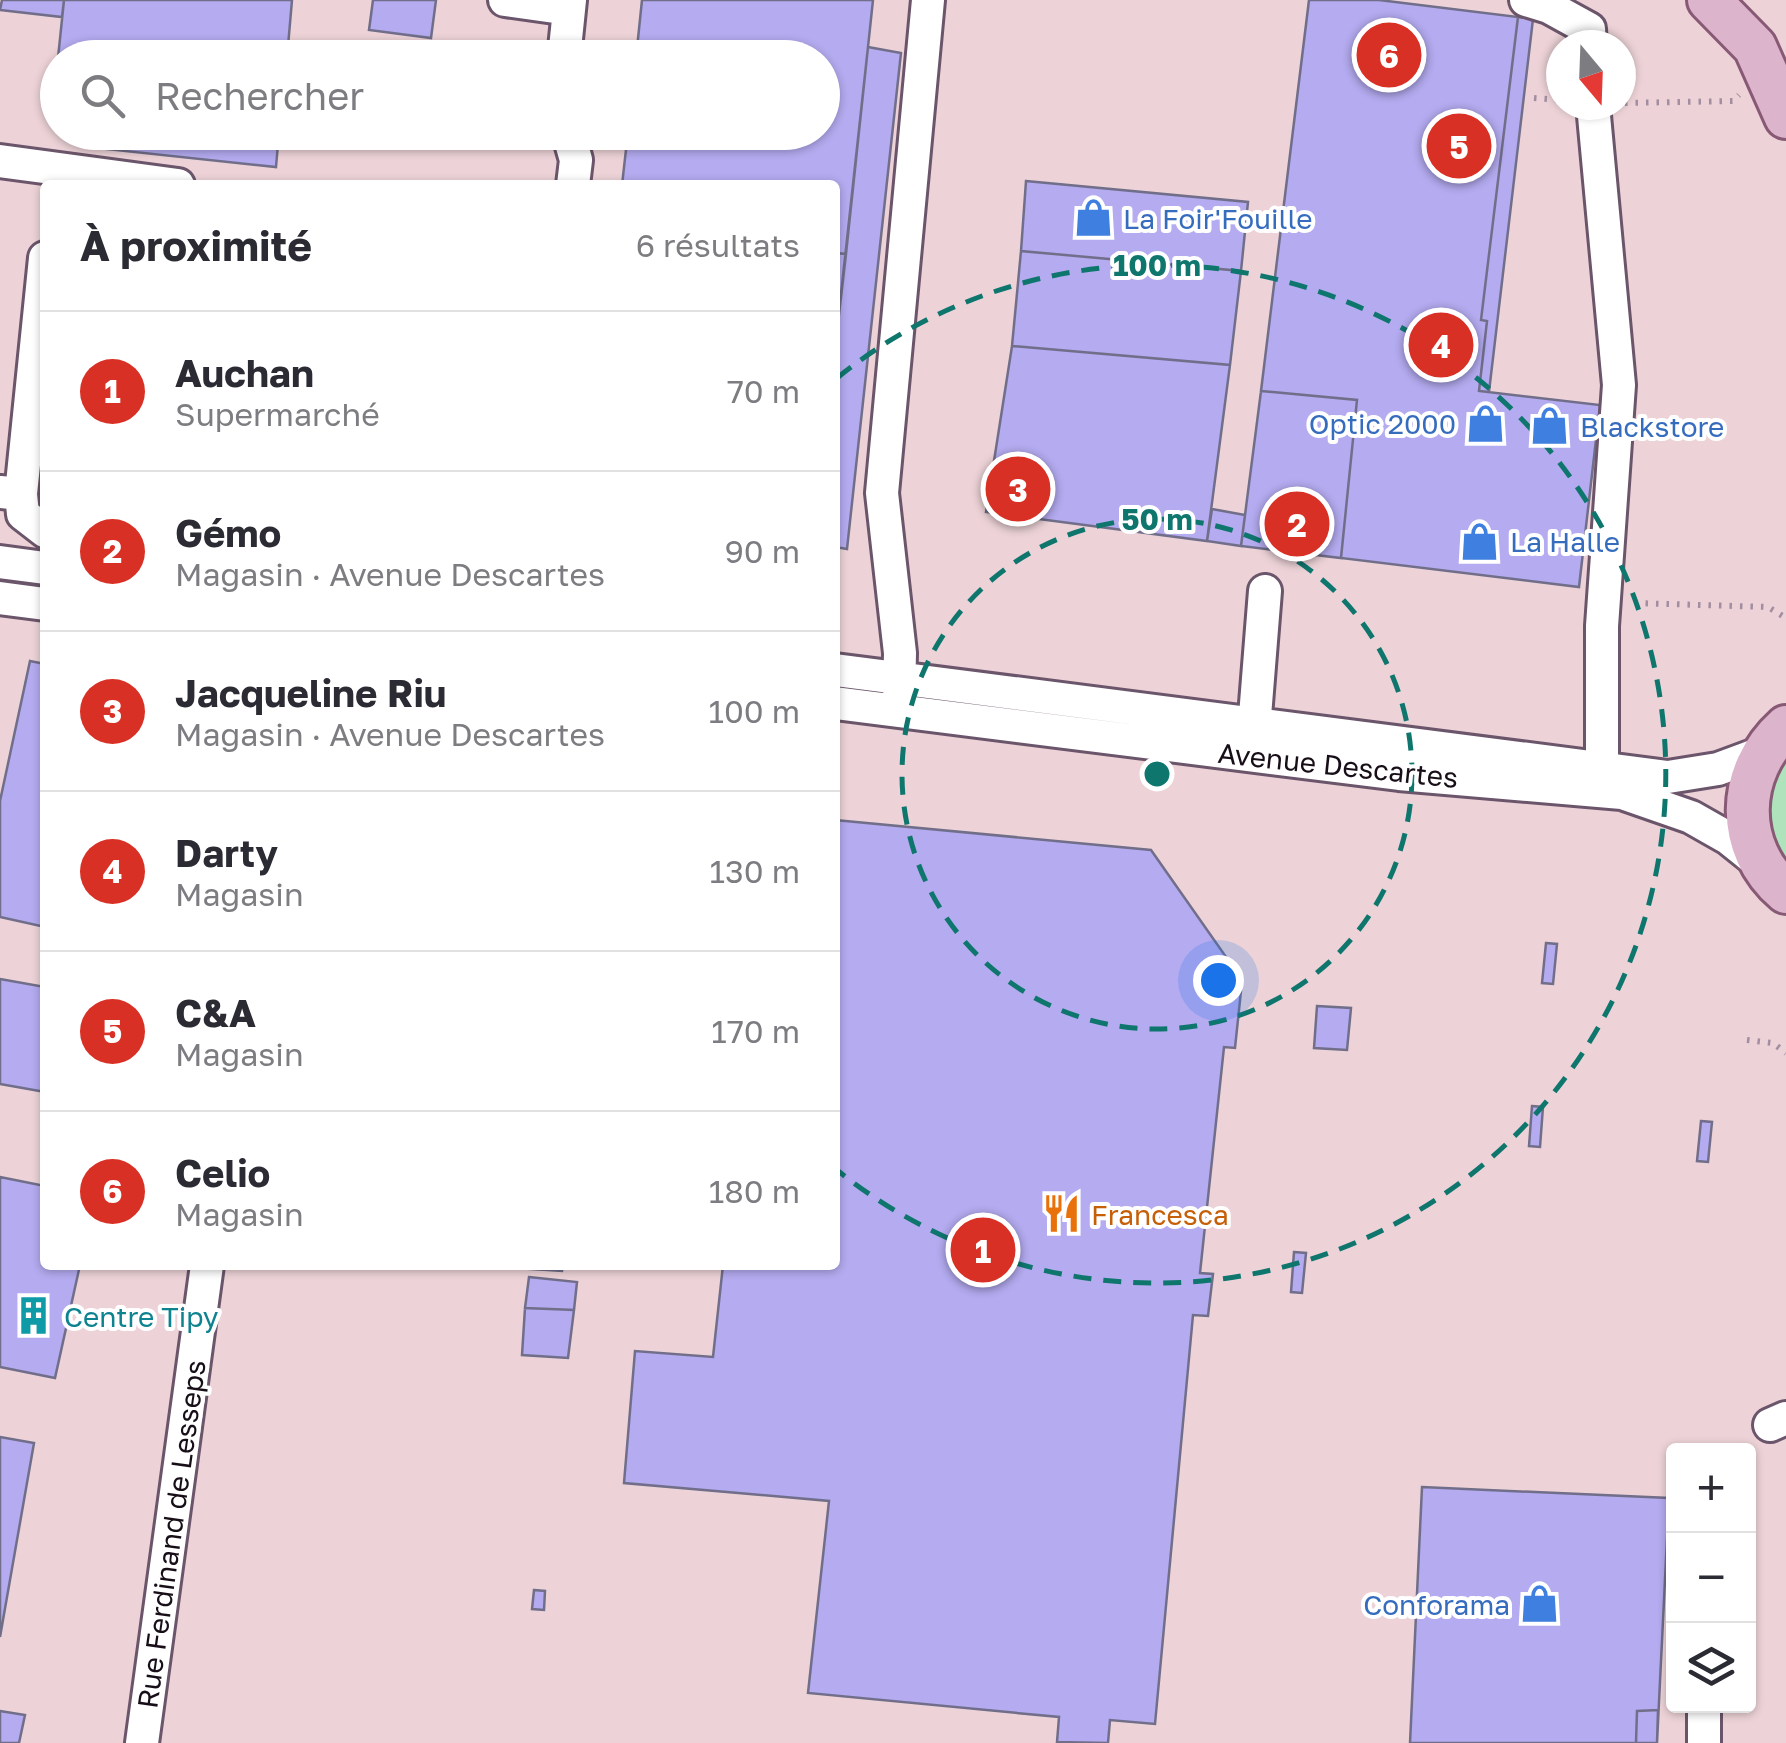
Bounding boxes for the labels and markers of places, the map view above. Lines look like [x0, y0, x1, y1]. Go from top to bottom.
pin: 6 [1356, 18, 1422, 92]
pin: 5 [1426, 108, 1492, 184]
shop icon: La Foir'Fouille [1072, 197, 1114, 239]
place label: La Foir'Fouille [1123, 202, 1312, 235]
pin: 4 [1408, 308, 1474, 382]
shop icon: Optic 2000 [1465, 402, 1507, 444]
shop icon: Blackstore [1529, 405, 1571, 447]
place label: Optic 2000 [1309, 407, 1456, 440]
place label: Blackstore [1580, 410, 1724, 443]
pin: 3 [986, 452, 1050, 526]
pin: 2 [1264, 486, 1330, 562]
shop icon: La Halle [1459, 520, 1501, 562]
place label: La Halle [1510, 525, 1620, 558]
centre of rings [1139, 756, 1175, 792]
restaurant icon: Francesca [1040, 1193, 1082, 1235]
place label: Francesca [1091, 1198, 1229, 1231]
pin: 1 [950, 1212, 1016, 1288]
building icon: Centre Tipy [13, 1295, 55, 1337]
place label: Centre Tipy [64, 1300, 219, 1333]
shop icon: Conforama [1519, 1583, 1561, 1625]
place label: Conforama [1363, 1588, 1510, 1621]

